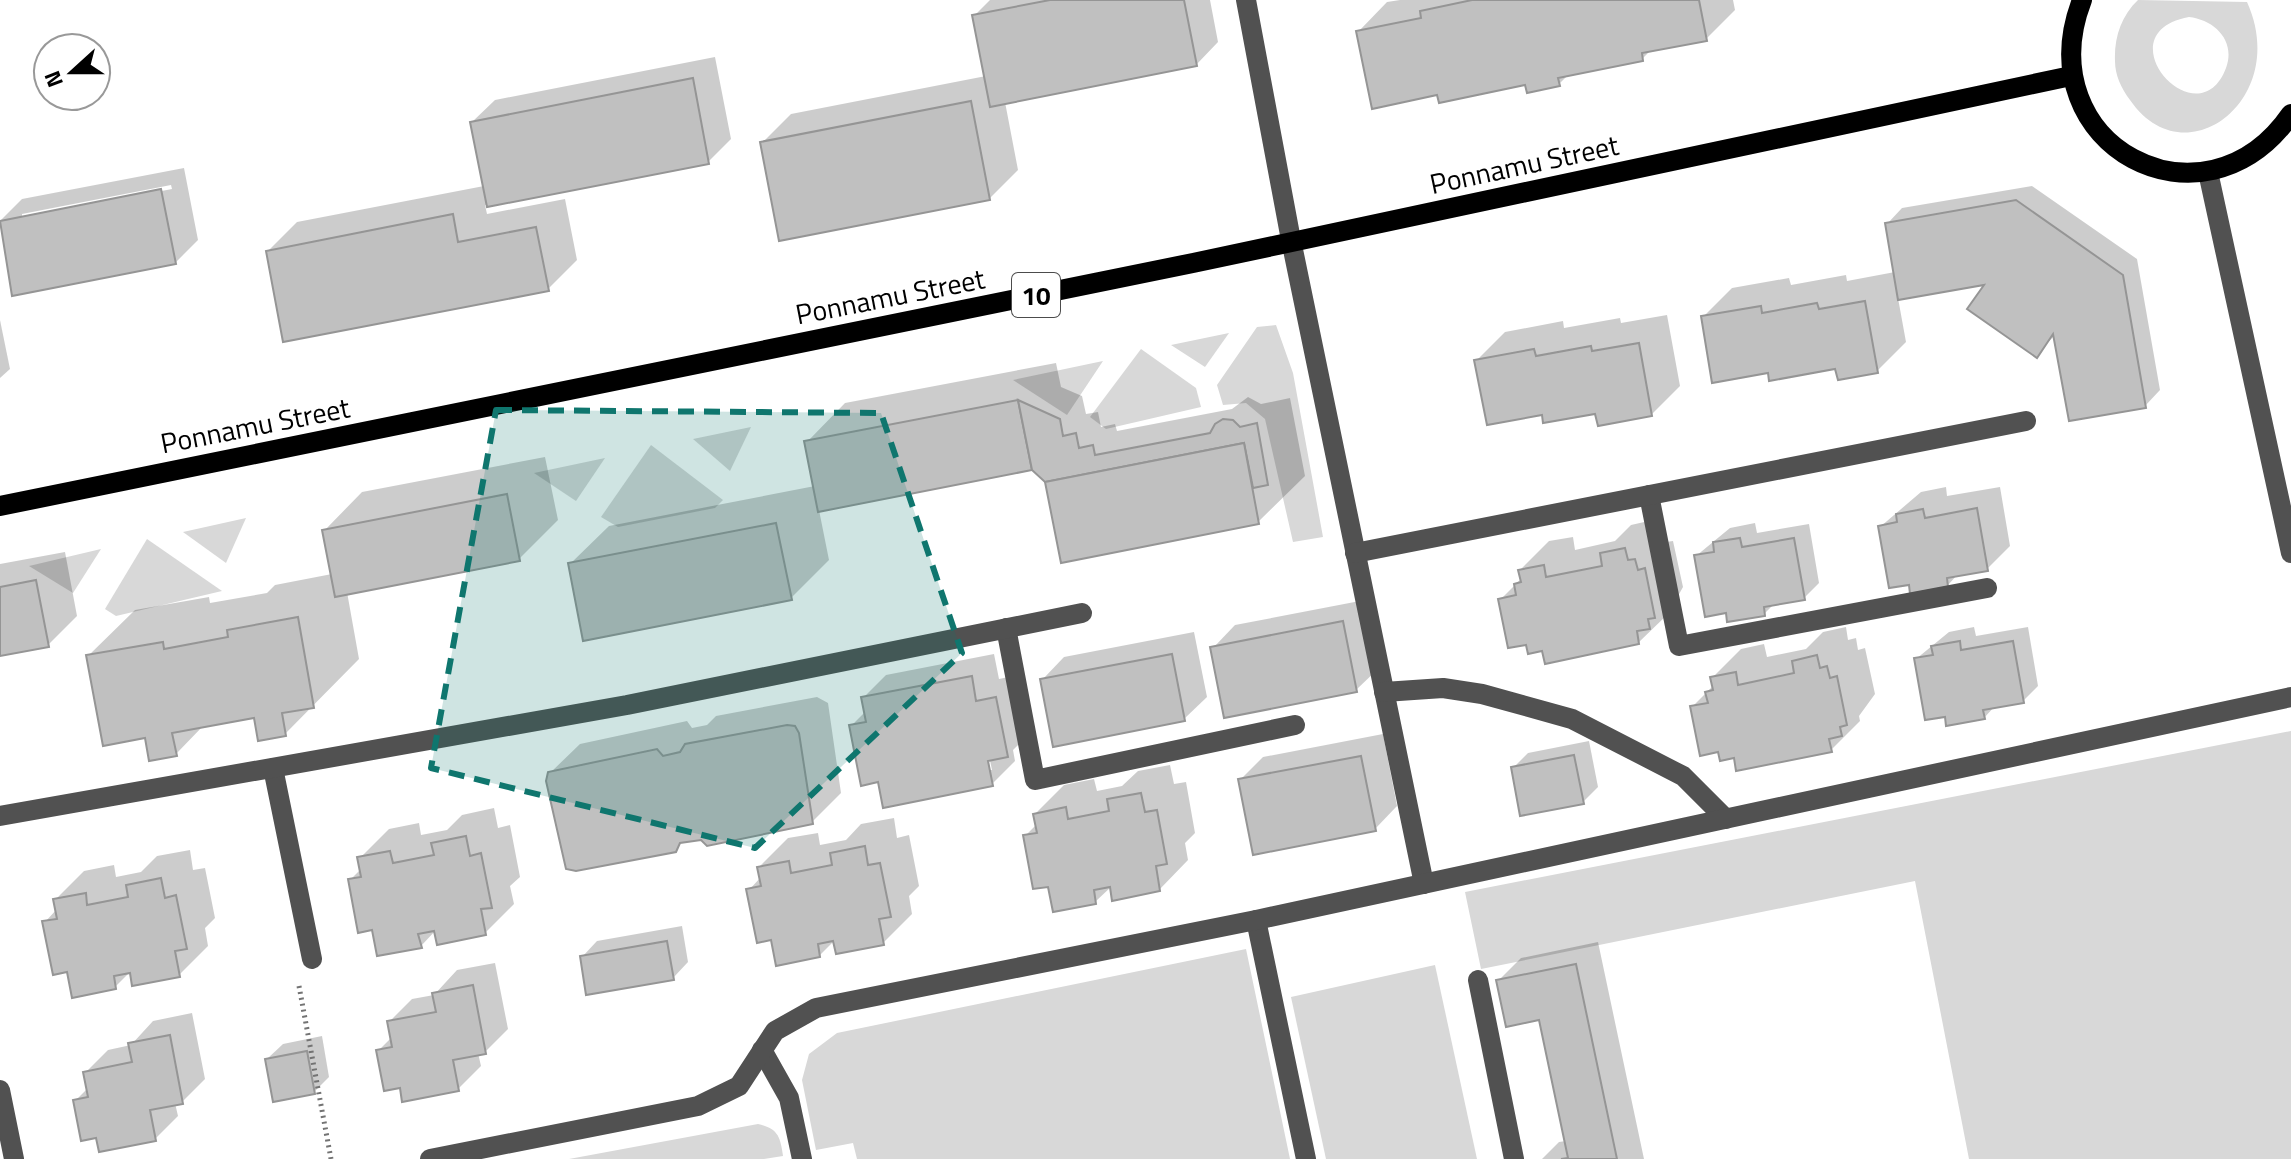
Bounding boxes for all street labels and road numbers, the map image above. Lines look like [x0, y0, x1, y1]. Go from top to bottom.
street label: Ponnamu Street [1426, 123, 1623, 205]
street label: Ponnamu Street [792, 257, 989, 335]
road number: 10 [1012, 273, 1060, 317]
street label: Ponnamu Street [157, 386, 354, 464]

